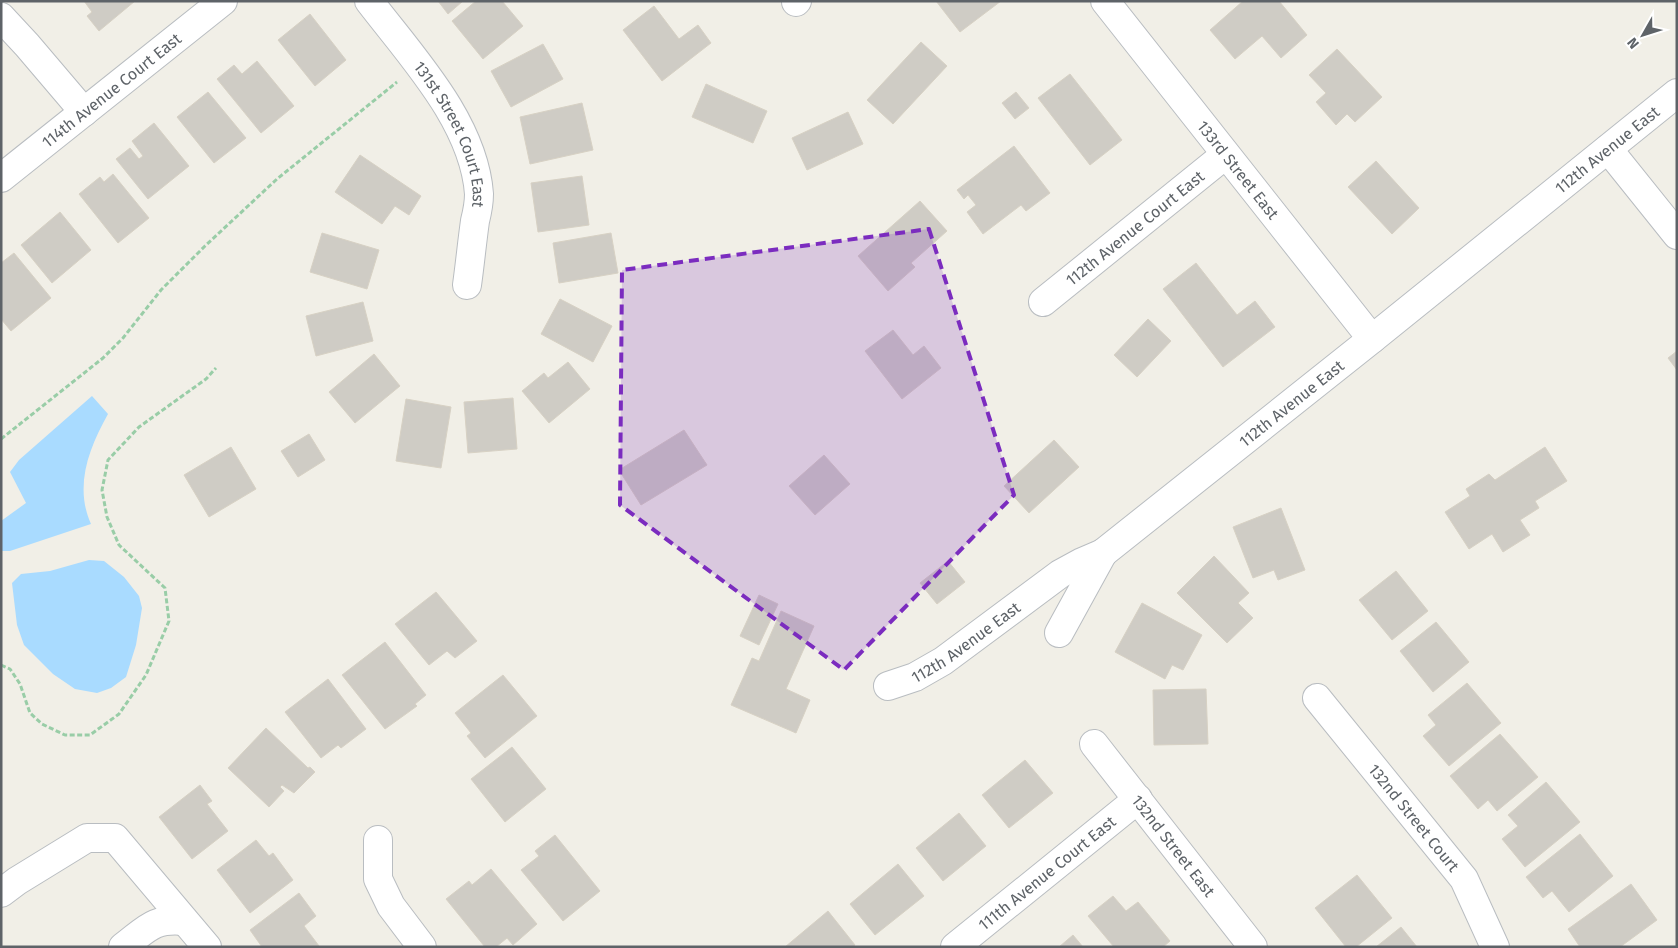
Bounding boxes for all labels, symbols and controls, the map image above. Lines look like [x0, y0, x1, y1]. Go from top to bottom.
north arrow [1618, 10, 1668, 60]
street label: 114th Avenue Court East [38, 29, 185, 152]
text: N [1624, 34, 1643, 52]
street label: 131st Street Court East [410, 58, 488, 209]
street label: 112th Avenue East [1551, 102, 1663, 198]
street label: 133rd Street East [1193, 117, 1283, 223]
street label: 112th Avenue Court East [1062, 167, 1208, 290]
street label: 112th Avenue East [1235, 356, 1348, 451]
street label: 112th Avenue East [908, 598, 1024, 687]
street label: 132nd Street Court [1364, 760, 1463, 876]
street label: 132nd Street East [1127, 791, 1219, 901]
street label: 111th Avenue Court East [975, 812, 1120, 934]

